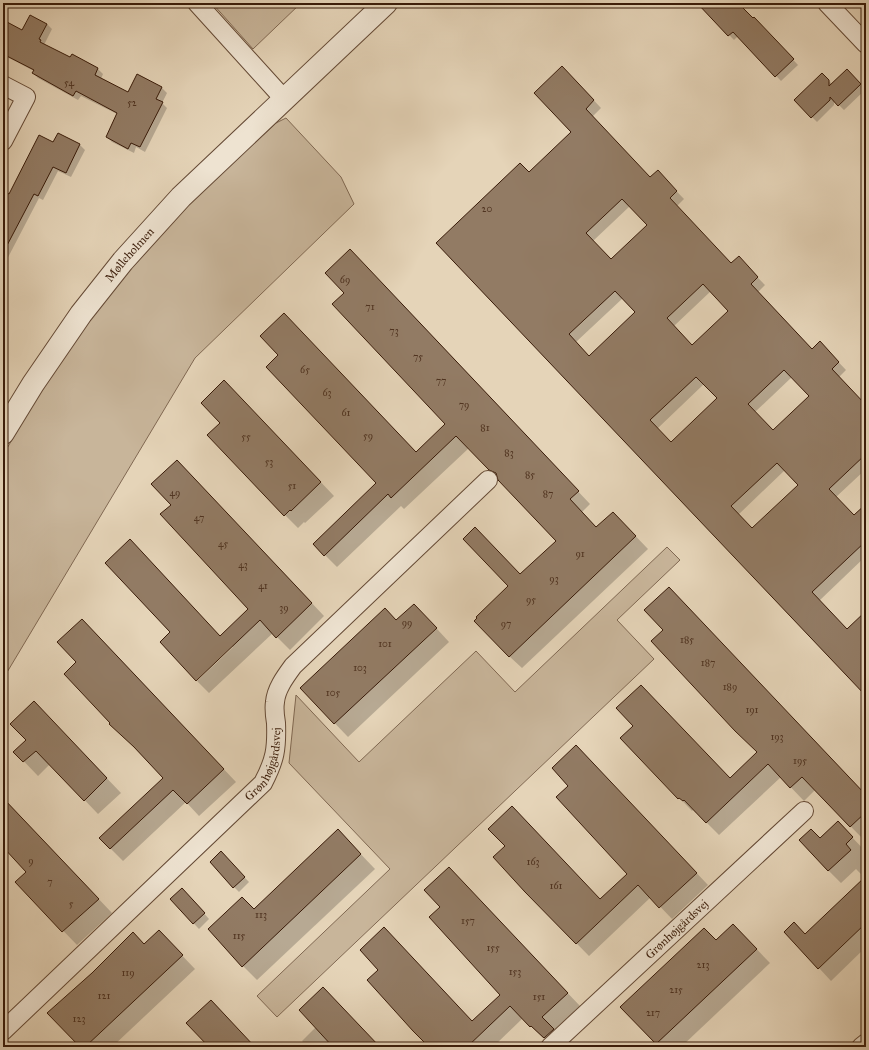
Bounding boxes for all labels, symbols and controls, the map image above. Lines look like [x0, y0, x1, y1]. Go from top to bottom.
house number: 54 [64, 77, 74, 89]
house number: 52 [127, 97, 137, 109]
house number: 20 [482, 203, 493, 215]
street label: Mølleholmen [102, 224, 157, 285]
house number: 69 [340, 274, 350, 286]
house number: 71 [365, 301, 375, 313]
house number: 73 [389, 325, 399, 337]
house number: 75 [413, 351, 423, 363]
house number: 65 [300, 364, 310, 376]
house number: 77 [436, 375, 446, 387]
house number: 63 [322, 387, 332, 399]
house number: 79 [459, 399, 469, 411]
house number: 61 [341, 407, 351, 419]
house number: 81 [480, 422, 490, 434]
house number: 59 [363, 430, 373, 442]
house number: 55 [241, 431, 251, 443]
house number: 83 [504, 447, 514, 459]
house number: 53 [265, 456, 273, 468]
house number: 85 [525, 469, 535, 481]
house number: 51 [288, 480, 296, 492]
house number: 49 [170, 487, 180, 499]
house number: 87 [543, 488, 553, 500]
house number: 47 [194, 512, 204, 524]
house number: 45 [218, 538, 228, 550]
house number: 91 [575, 548, 585, 560]
house number: 43 [238, 559, 248, 571]
house number: 93 [549, 573, 559, 585]
house number: 41 [258, 580, 268, 592]
house number: 95 [526, 594, 536, 606]
house number: 39 [279, 602, 289, 614]
house number: 99 [402, 617, 412, 629]
house number: 97 [501, 618, 511, 630]
house number: 185 [680, 634, 694, 646]
house number: 101 [378, 638, 392, 650]
house number: 187 [701, 657, 715, 669]
house number: 103 [353, 662, 367, 674]
house number: 189 [723, 681, 737, 693]
house number: 105 [326, 687, 341, 699]
house number: 191 [745, 704, 759, 716]
street label: Grønhøjgårdsvej [242, 727, 283, 804]
house number: 193 [770, 731, 784, 743]
house number: 195 [793, 755, 807, 767]
house number: 9 [28, 855, 34, 867]
house number: 163 [526, 856, 540, 868]
house number: 7 [47, 876, 53, 888]
house number: 161 [550, 880, 563, 892]
street label: Grønhøjgårdsvej [642, 897, 711, 962]
house number: 5 [69, 898, 74, 910]
house number: 113 [255, 909, 267, 921]
house number: 157 [461, 915, 475, 927]
house number: 115 [233, 930, 246, 942]
house number: 155 [486, 942, 500, 954]
house number: 213 [697, 959, 709, 971]
house number: 153 [509, 966, 521, 978]
house number: 119 [121, 967, 135, 979]
house number: 215 [669, 984, 683, 996]
house number: 121 [98, 990, 110, 1002]
house number: 151 [533, 991, 545, 1003]
house number: 217 [646, 1007, 660, 1019]
house number: 123 [73, 1013, 85, 1025]

